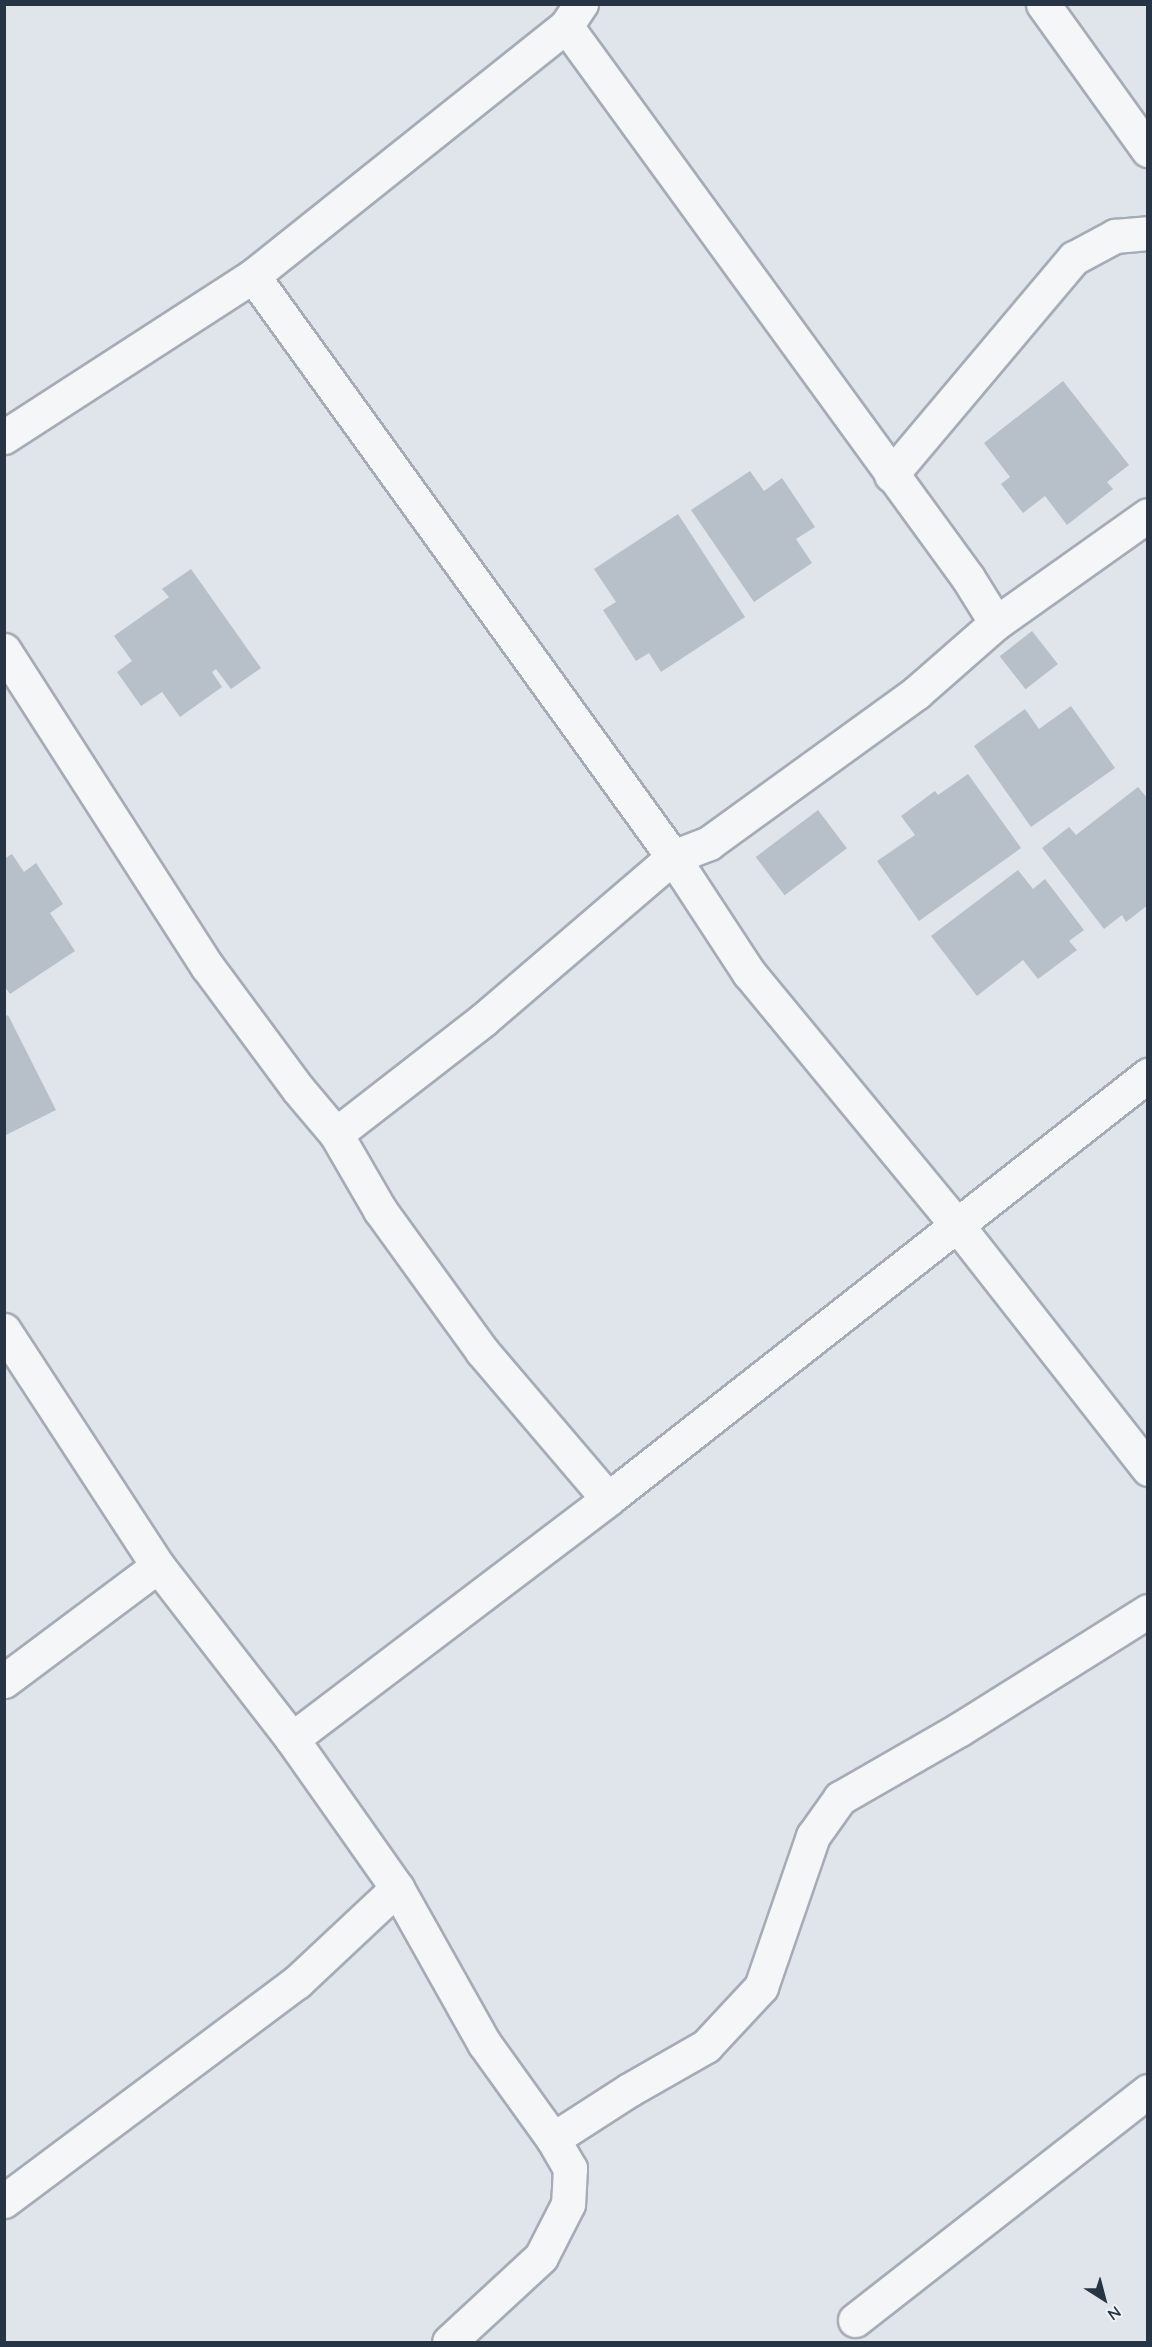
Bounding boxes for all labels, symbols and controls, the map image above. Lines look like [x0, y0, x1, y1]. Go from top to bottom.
north arrow [1074, 2269, 1134, 2329]
text: N [1104, 2302, 1125, 2325]

